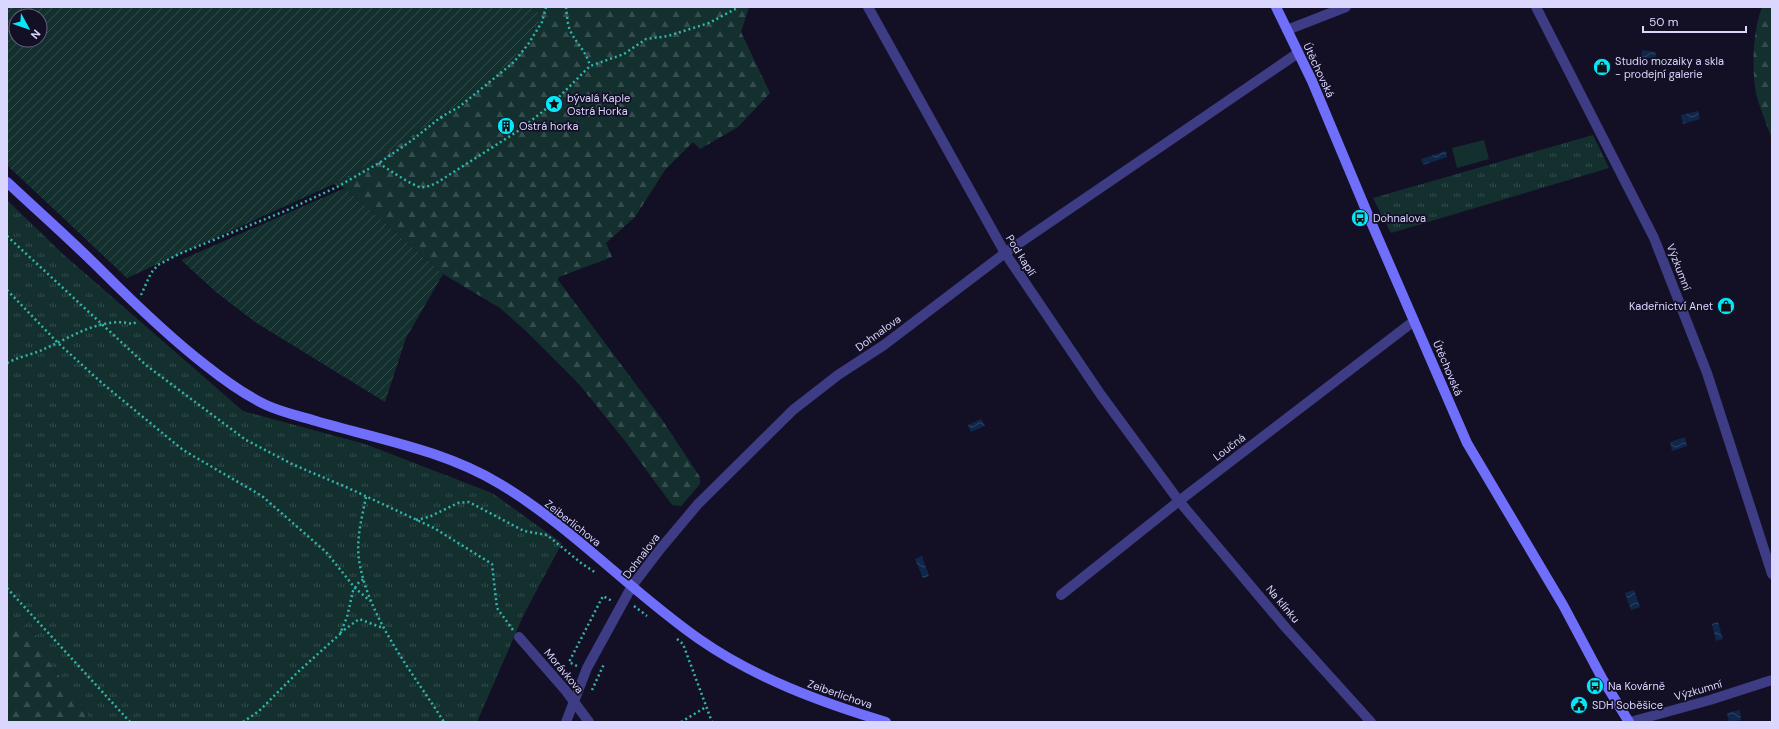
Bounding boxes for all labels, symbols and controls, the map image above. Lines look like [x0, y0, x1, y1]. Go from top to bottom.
north arrow [8, 8, 48, 48]
scale bar [1643, 8, 1746, 34]
text: 50 m [1649, 14, 1678, 30]
text: N [28, 27, 44, 42]
street label: Útěchovská [1300, 40, 1338, 100]
place label: Studio mozaiky a skla - prodejní galerie [1615, 54, 1724, 81]
shop icon: Studio mozaiky a skla - prodejní galerie [1592, 57, 1612, 77]
place label: bývalá Kaple Ostrá Horka [567, 91, 630, 118]
place icon: bývalá Kaple Ostrá Horka [544, 94, 564, 114]
building icon: Ostrá horka [496, 116, 516, 136]
place label: Ostrá horka [519, 119, 579, 133]
bus stop icon: Dohnalova [1350, 208, 1370, 228]
place label: Dohnalova [1373, 211, 1426, 225]
street label: Pod kaplí [1003, 232, 1039, 279]
street label: Výzkumní [1664, 242, 1694, 293]
shop icon: Kadeřnictví Anet [1716, 296, 1736, 316]
place label: Kadeřnictví Anet [1629, 299, 1713, 313]
street label: Dohnalova [852, 312, 904, 354]
street label: Útěchovská [1430, 338, 1466, 398]
street label: Loučná [1210, 430, 1248, 464]
street label: Zeiberlichova [542, 497, 604, 549]
street label: Dohnalova [619, 531, 663, 581]
street label: Na klínku [1263, 582, 1303, 626]
street label: Morávkova [541, 646, 587, 696]
street label: Zeiberlichova [806, 676, 874, 712]
bus stop icon: Na Kovárně [1585, 676, 1605, 696]
street label: Výzkumní [1673, 676, 1724, 703]
place label: Na Kovárně [1608, 679, 1665, 693]
public building icon: SDH Soběšice [1569, 695, 1589, 715]
place label: SDH Soběšice [1592, 698, 1663, 712]

